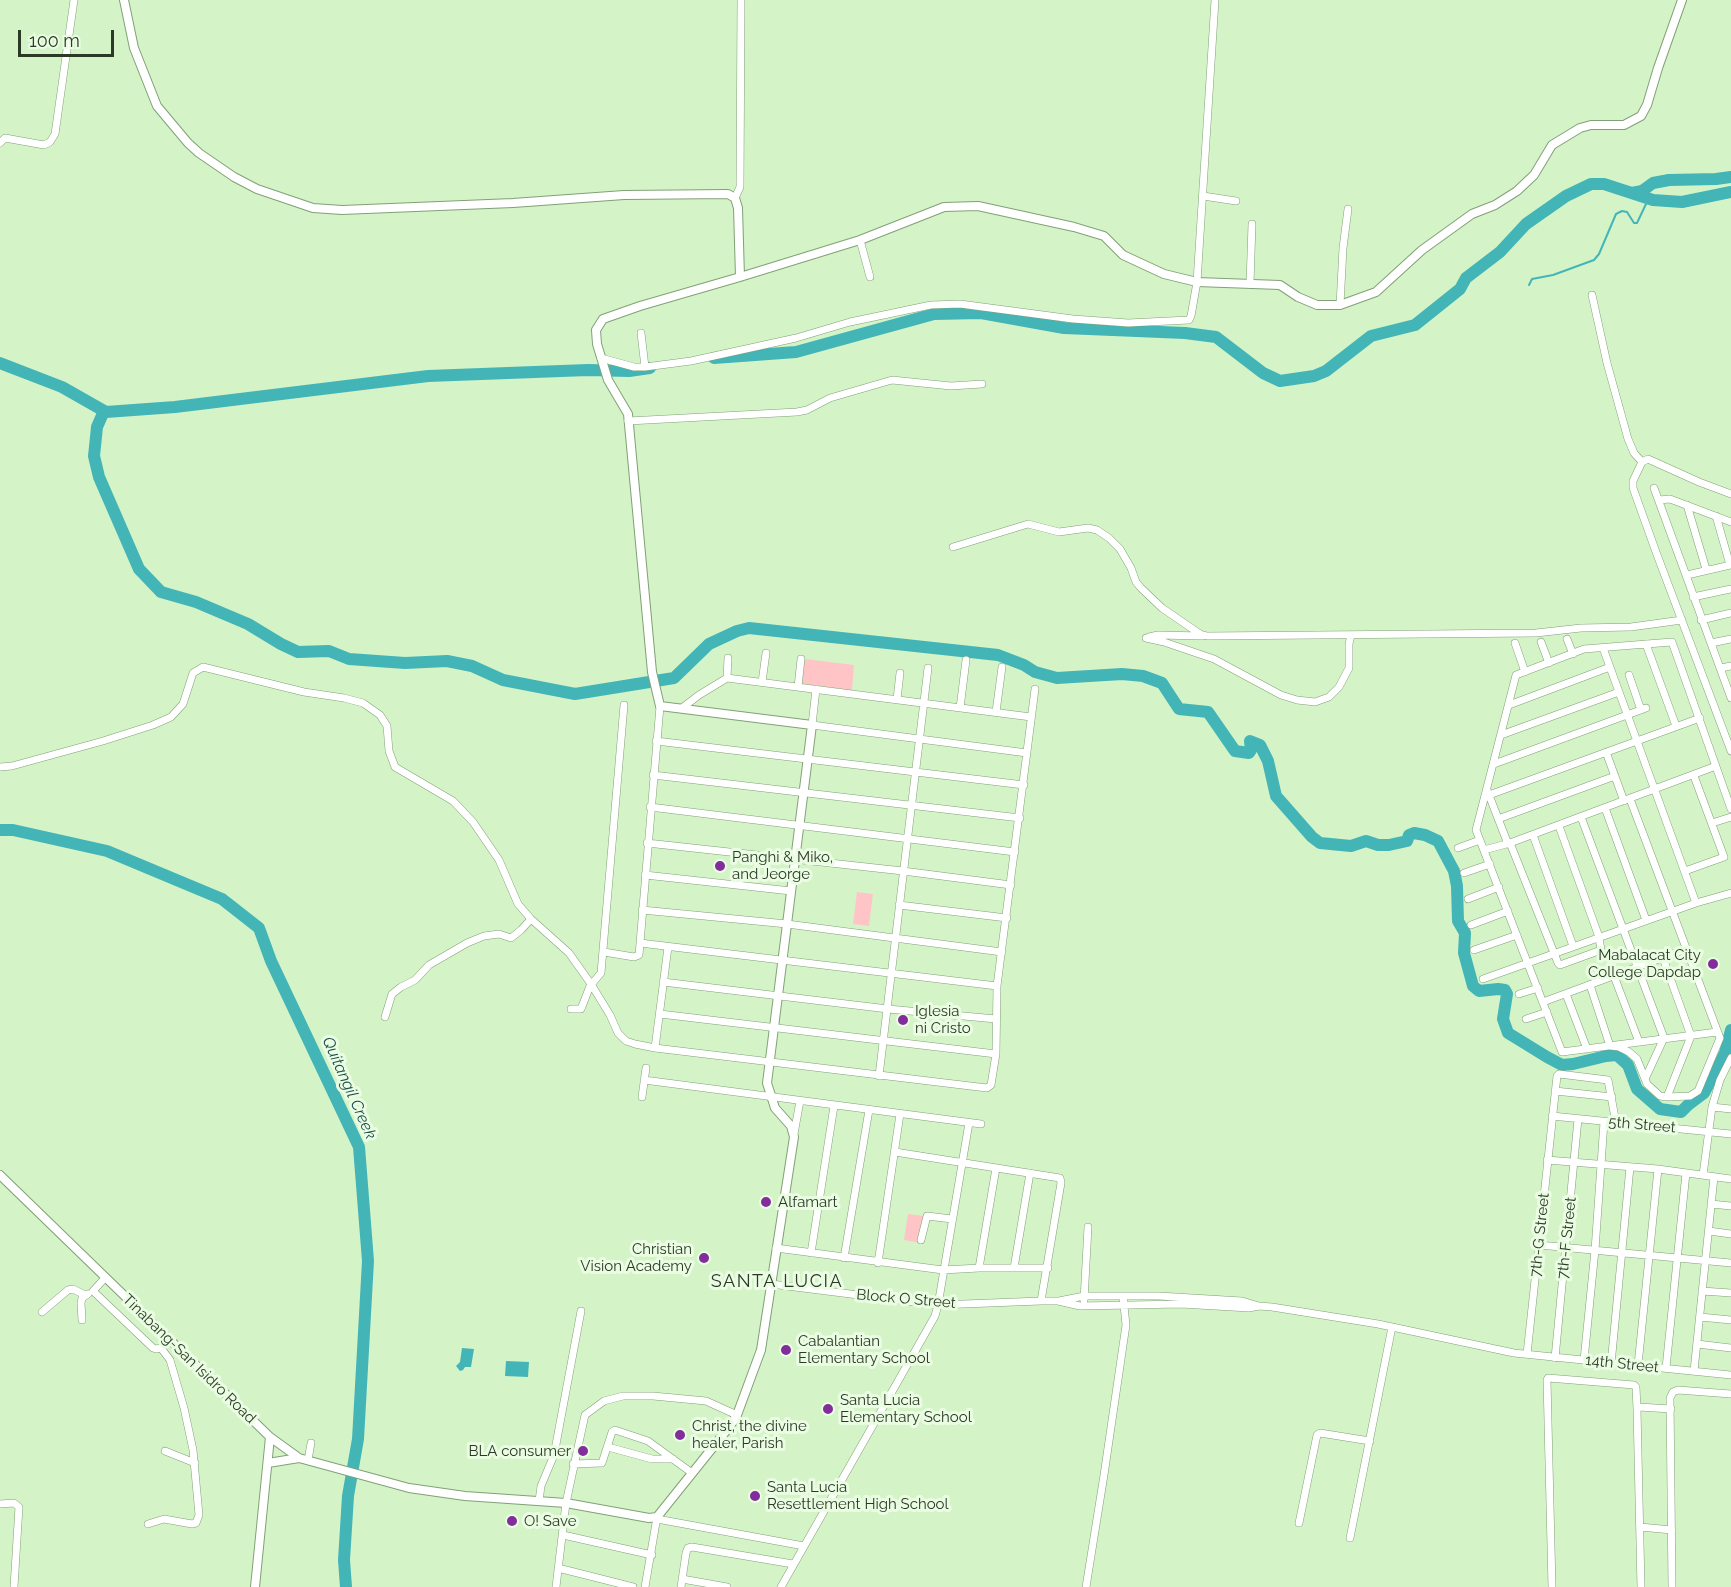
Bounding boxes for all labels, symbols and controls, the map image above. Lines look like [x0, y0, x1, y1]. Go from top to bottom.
scale bar [21, 18, 117, 56]
text: 100 m [29, 30, 80, 51]
place label: Panghi & Miko, and Jeorge [732, 848, 833, 883]
marker: Panghi & Miko, and Jeorge [713, 859, 727, 873]
place label: Mabalacat City College Dapdap [1588, 946, 1701, 981]
marker: Mabalacat City College Dapdap [1706, 957, 1720, 971]
place label: Iglesia ni Cristo [915, 1002, 971, 1037]
marker: Iglesia ni Cristo [896, 1013, 910, 1027]
water label: Quitangil Creek [318, 1034, 380, 1142]
street label: 5th Street [1608, 1113, 1676, 1137]
street label: 7th-G Street [1527, 1192, 1553, 1278]
place label: Alfamart [778, 1193, 838, 1211]
marker: Alfamart [759, 1195, 773, 1209]
street label: 7th-F Street [1554, 1196, 1580, 1280]
place label: Christian Vision Academy [580, 1240, 692, 1275]
marker: Christian Vision Academy [697, 1251, 711, 1265]
district label: SANTA LUCIA [711, 1271, 843, 1293]
street label: Block O Street [856, 1286, 956, 1312]
street label: Tinabang-San Isidro Road [119, 1291, 259, 1427]
place label: Cabalantian Elementary School [798, 1332, 930, 1367]
marker: Cabalantian Elementary School [779, 1343, 793, 1357]
street label: 14th Street [1584, 1351, 1660, 1377]
place label: Santa Lucia Elementary School [840, 1391, 972, 1426]
marker: Santa Lucia Elementary School [821, 1402, 835, 1416]
place label: Christ, the divine healer, Parish [692, 1417, 807, 1452]
marker: Christ, the divine healer, Parish [673, 1428, 687, 1442]
place label: BLA consumer [468, 1442, 571, 1460]
marker: BLA consumer [576, 1444, 590, 1458]
place label: Santa Lucia Resettlement High School [767, 1478, 949, 1513]
marker: Santa Lucia Resettlement High School [748, 1489, 762, 1503]
place label: O! Save [524, 1512, 576, 1530]
marker: O! Save [505, 1514, 519, 1528]

